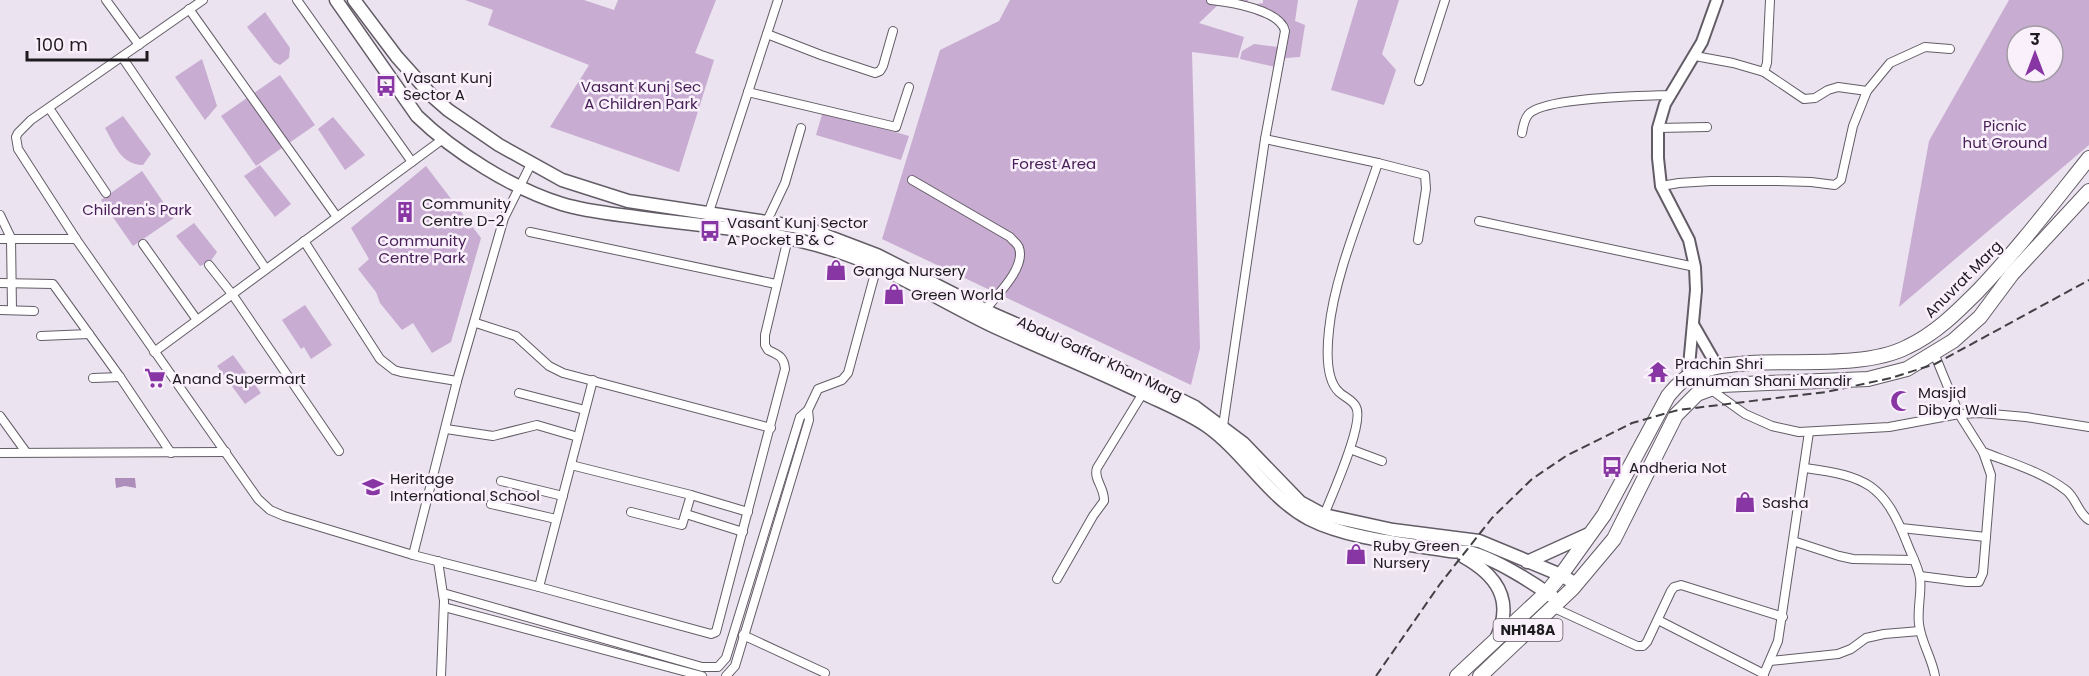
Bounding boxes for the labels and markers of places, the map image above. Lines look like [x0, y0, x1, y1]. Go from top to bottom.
place label: Vasant Kunj Sector A [403, 67, 492, 105]
bus stop icon: Vasant Kunj Sector A [374, 74, 398, 98]
place label: Community Centre D-2 [422, 193, 511, 231]
building icon: Community Centre D-2 [393, 200, 417, 224]
place label: Vasant Kunj Sector A Pocket B & C [727, 212, 868, 250]
bus stop icon: Vasant Kunj Sector A Pocket B & C [698, 219, 722, 243]
shop icon: Ganga Nursery [824, 258, 848, 282]
place label: Ganga Nursery [853, 260, 966, 281]
shop icon: Green World [882, 282, 906, 306]
place label: Green World [911, 284, 1004, 305]
place label: Prachin Shri Hanuman Shani Mandir [1675, 353, 1852, 391]
temple icon: Prachin Shri Hanuman Shani Mandir [1646, 360, 1670, 384]
supermarket icon: Anand Supermart [143, 366, 167, 390]
place label: Anand Supermart [172, 368, 306, 389]
place label: Masjid Dibya Wali [1918, 382, 1997, 420]
mosque icon: Masjid Dibya Wali [1889, 389, 1913, 413]
bus stop icon: Andheria Not [1600, 455, 1624, 479]
place label: Andheria Not [1629, 457, 1727, 478]
place label: Heritage International School [390, 468, 540, 506]
school or university icon: Heritage International School [361, 475, 385, 499]
shop icon: Sasha [1733, 490, 1757, 514]
place label: Sasha [1762, 492, 1809, 513]
place label: Ruby Green Nursery [1373, 535, 1460, 573]
shop icon: Ruby Green Nursery [1344, 542, 1368, 566]

